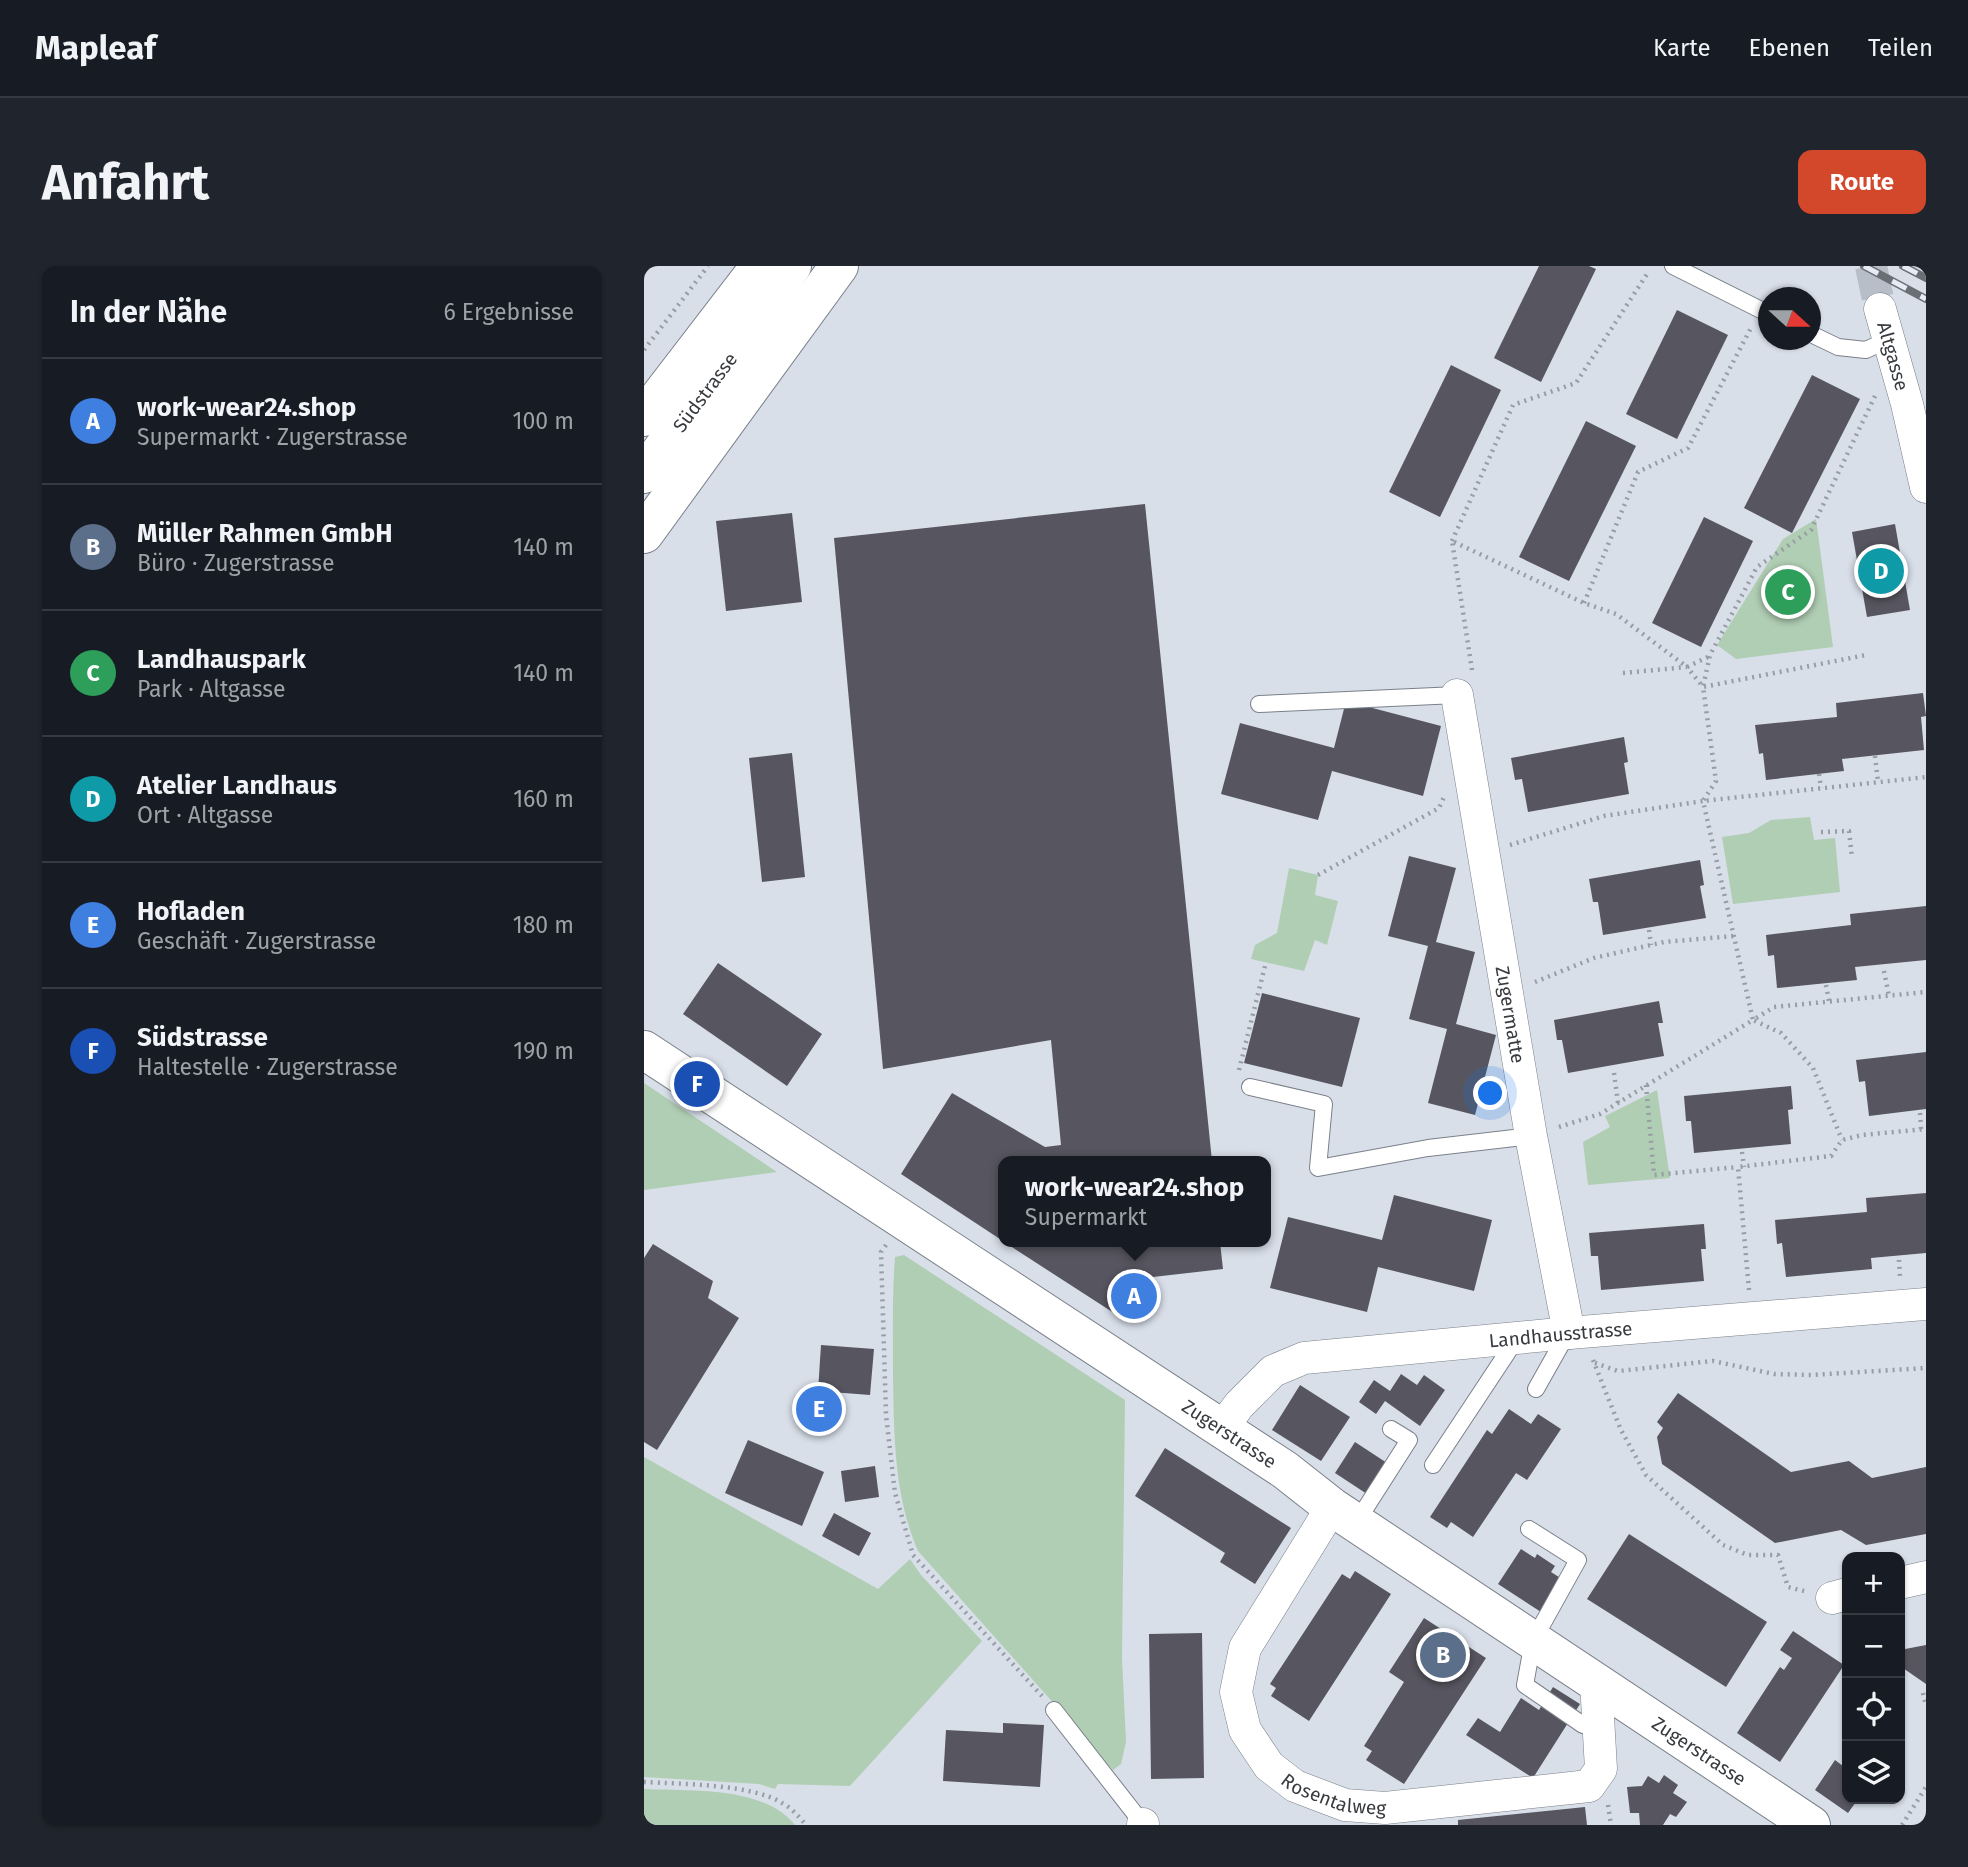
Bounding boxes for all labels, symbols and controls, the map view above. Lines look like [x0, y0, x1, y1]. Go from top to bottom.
text: Mapleaf [35, 28, 156, 68]
text: Karte [1653, 34, 1711, 62]
text: Ebenen [1749, 34, 1830, 62]
text: Teilen [1868, 34, 1933, 62]
button: Route [1798, 150, 1926, 214]
text: Anfahrt [42, 153, 209, 212]
north arrow [1758, 287, 1821, 350]
text: In der Nähe [70, 294, 227, 330]
text: 6 Ergebnisse [443, 298, 574, 326]
street label: Altgasse [1873, 319, 1914, 393]
street label: Südstrasse [668, 348, 742, 436]
text: work-wear24.shop [137, 392, 356, 423]
text: A [86, 407, 100, 435]
text: 100 m [513, 407, 574, 435]
text: Supermarkt · Zugerstrasse [137, 423, 408, 451]
text: Müller Rahmen GmbH [137, 518, 393, 549]
text: B [86, 533, 100, 561]
text: 140 m [513, 533, 574, 561]
pin: D [1858, 545, 1904, 597]
text: Büro · Zugerstrasse [137, 549, 334, 577]
pin: C [1765, 566, 1811, 618]
text: Landhauspark [137, 644, 306, 675]
text: C [86, 659, 100, 687]
text: 140 m [513, 659, 574, 687]
text: Park · Altgasse [137, 675, 285, 703]
text: Atelier Landhaus [137, 770, 337, 801]
text: D [86, 785, 100, 813]
text: 160 m [513, 785, 574, 813]
text: Ort · Altgasse [137, 801, 273, 829]
text: Hofladen [137, 896, 245, 927]
text: E [87, 911, 99, 939]
text: 180 m [513, 911, 574, 939]
text: Geschäft · Zugerstrasse [137, 927, 376, 955]
street label: Zugermatte [1491, 964, 1530, 1065]
text: Südstrasse [137, 1022, 268, 1053]
text: F [87, 1037, 99, 1065]
text: 190 m [513, 1037, 574, 1065]
text: Haltestelle · Zugerstrasse [137, 1053, 398, 1081]
pin: F [674, 1058, 720, 1110]
your location [1473, 1076, 1507, 1110]
popup [998, 1156, 1271, 1247]
text: work-wear24.shop [1025, 1172, 1244, 1203]
text: Supermarkt [1025, 1203, 1147, 1231]
pin: A [1111, 1270, 1157, 1322]
street label: Landhausstrasse [1488, 1316, 1633, 1352]
pin: E [796, 1383, 842, 1435]
street label: Zugerstrasse [1178, 1394, 1281, 1473]
map controls [1842, 1552, 1905, 1804]
button: + [1842, 1552, 1905, 1615]
button: − [1842, 1615, 1905, 1678]
pin: B [1420, 1629, 1466, 1681]
button: locate [1842, 1678, 1905, 1741]
street label: Zugerstrasse [1648, 1711, 1751, 1790]
button: layers [1842, 1741, 1905, 1804]
street label: Rosentalweg [1277, 1768, 1387, 1820]

